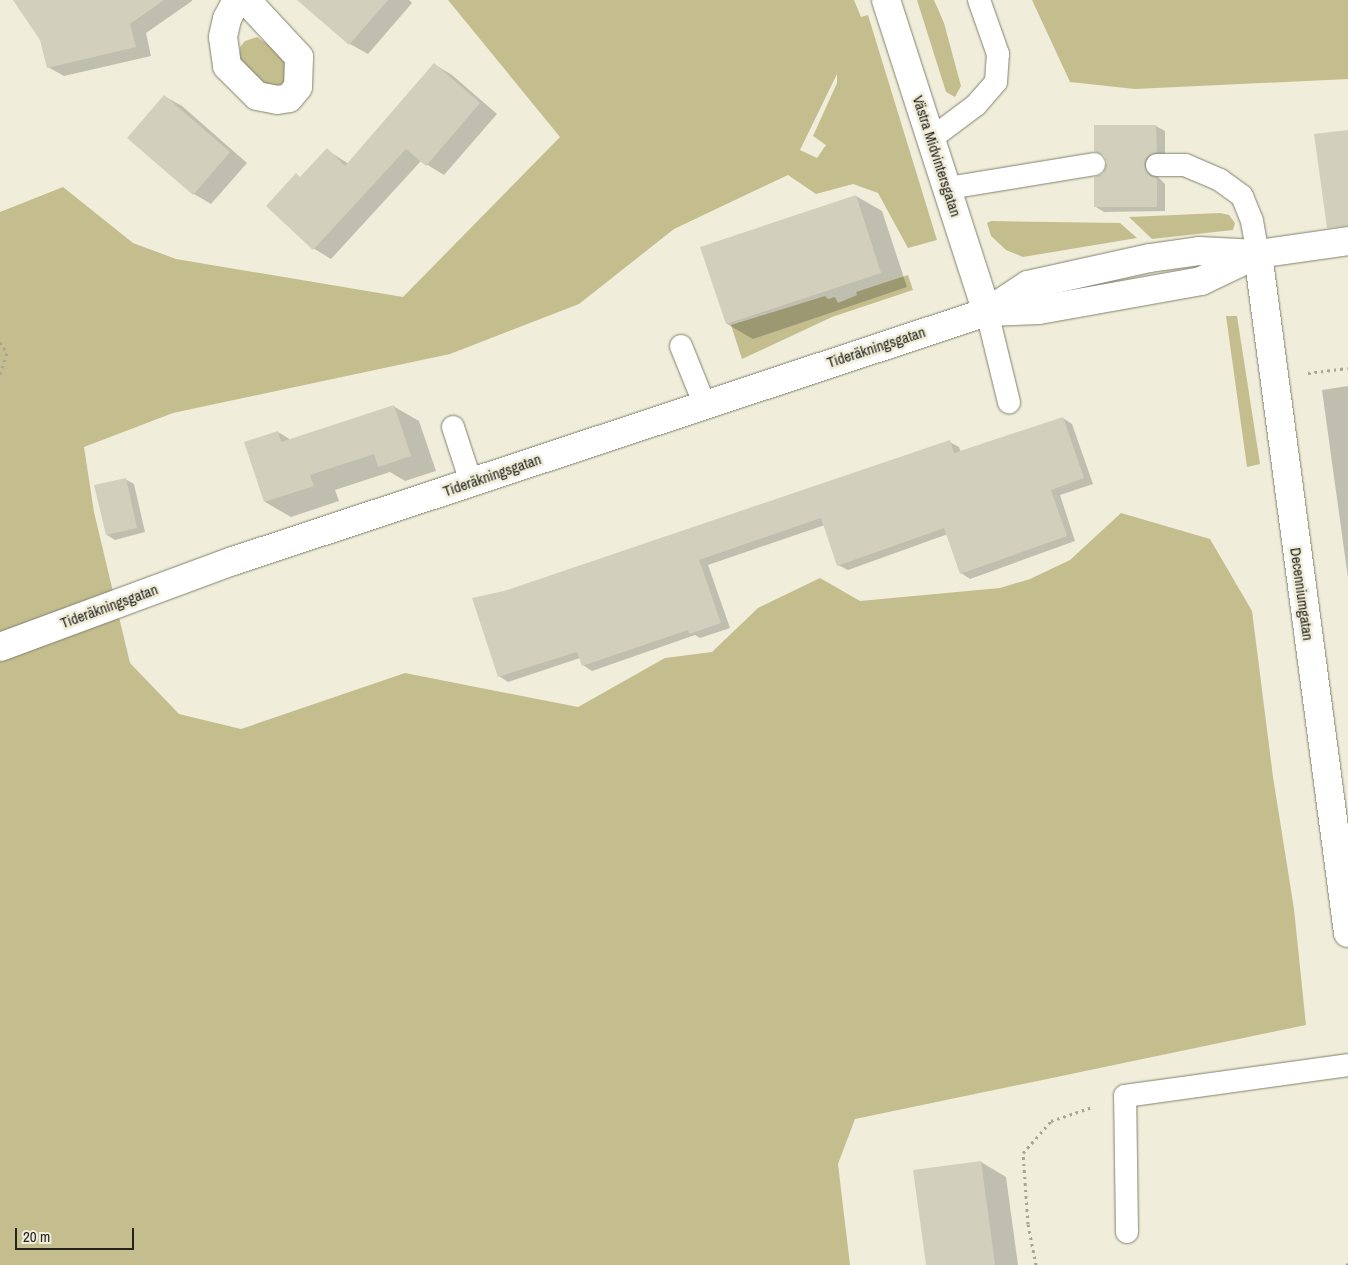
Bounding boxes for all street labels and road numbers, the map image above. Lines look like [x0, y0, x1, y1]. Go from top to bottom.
street label: Västra Midvintersgatan [909, 93, 965, 219]
street label: Tideräkningsgatan [825, 323, 927, 371]
street label: Tideräkningsgatan [441, 450, 543, 500]
street label: Decenniumgatan [1287, 546, 1317, 642]
street label: Tideräkningsgatan [58, 580, 160, 632]

